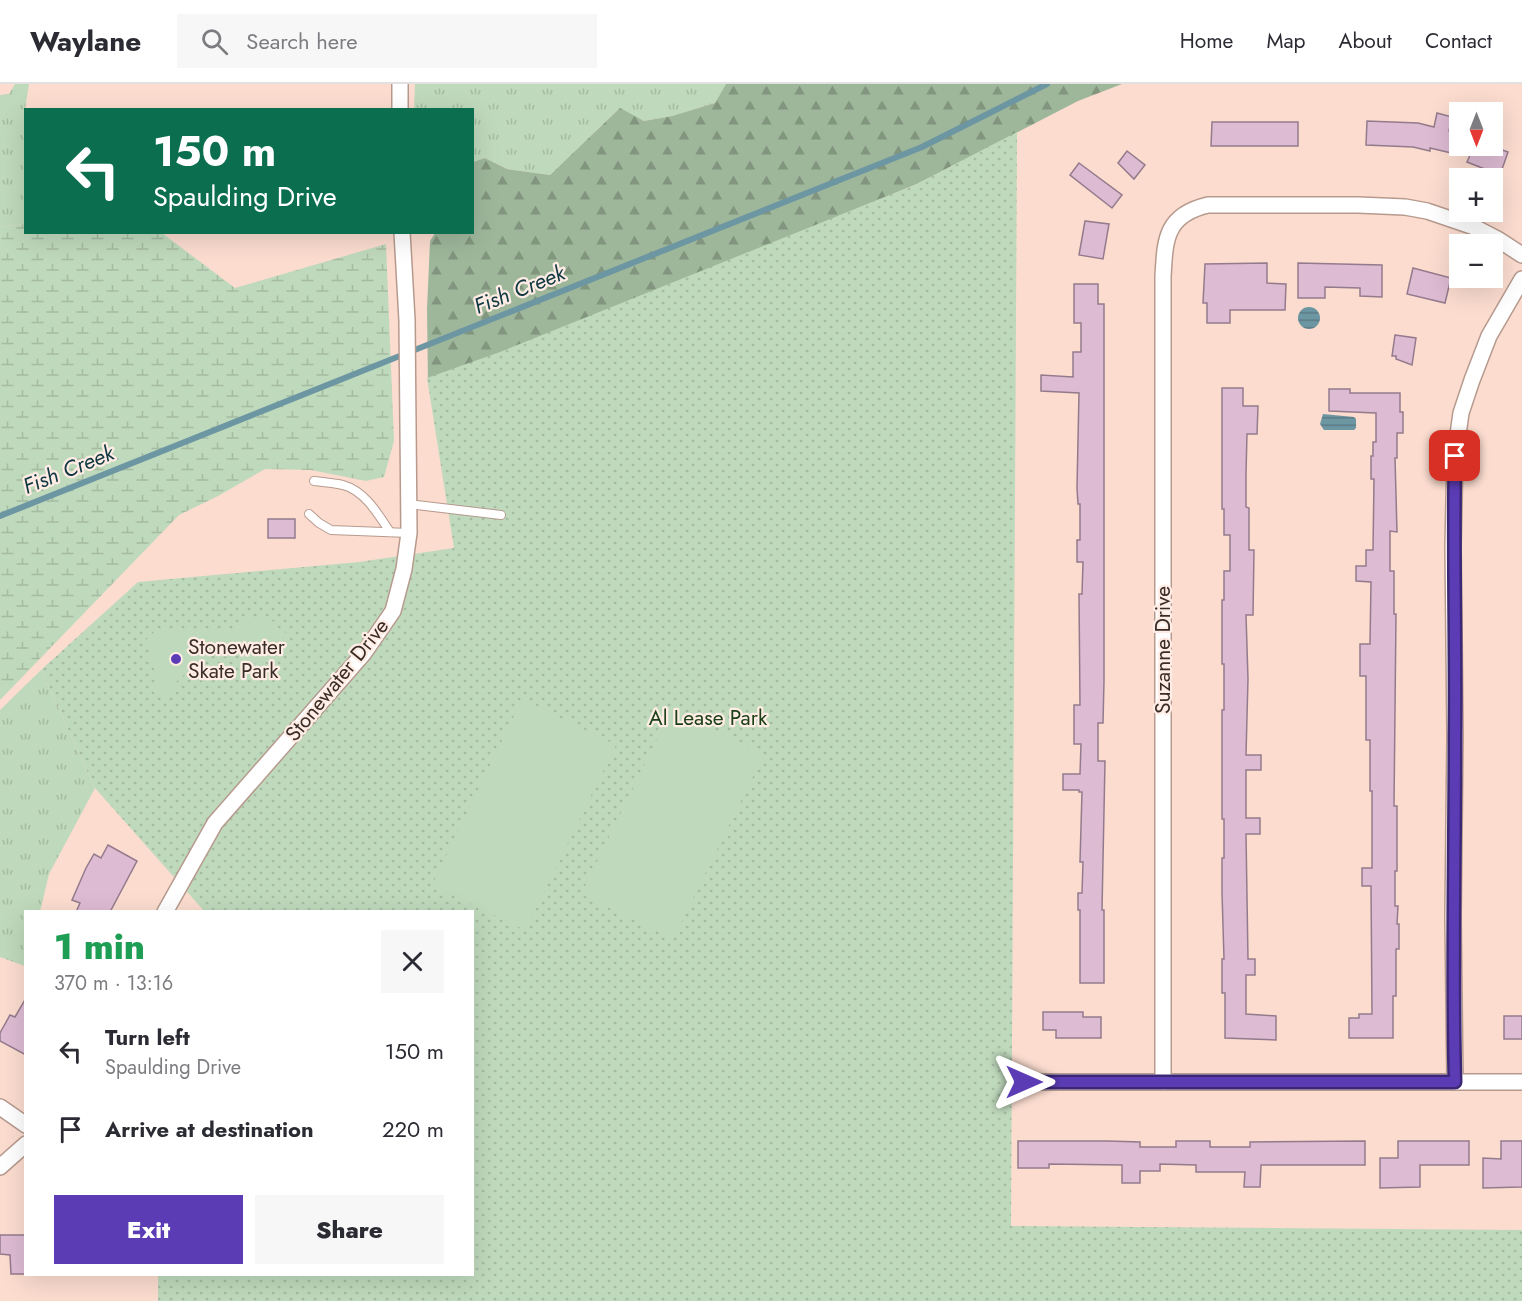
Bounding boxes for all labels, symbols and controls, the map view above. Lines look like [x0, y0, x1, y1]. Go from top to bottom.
search box [177, 14, 597, 68]
text: Waylane [30, 21, 141, 62]
icon: search [198, 25, 231, 58]
text: Search here [246, 25, 358, 57]
text: Home [1180, 26, 1233, 56]
text: Map [1266, 26, 1306, 56]
text: About [1339, 26, 1392, 56]
text: Contact [1425, 26, 1492, 56]
north arrow [1449, 102, 1503, 156]
map controls [1449, 102, 1503, 288]
text: 150 m [153, 121, 276, 182]
icon: left [54, 132, 132, 210]
button: + [1449, 168, 1503, 222]
text: Spaulding Drive [153, 177, 337, 216]
button: − [1449, 234, 1503, 288]
water label: Fish Creek [469, 256, 571, 322]
pin [1429, 430, 1480, 481]
water label: Fish Creek [18, 436, 120, 502]
icon: arrive [1438, 439, 1471, 472]
street label: Suzanne Drive [1148, 586, 1178, 714]
street label: Stonewater Drive [278, 612, 396, 748]
place label: Stonewater Skate Park [188, 632, 286, 686]
marker: Stonewater Skate Park [169, 652, 183, 666]
park label: Al Lease Park [649, 703, 768, 733]
text: 1 min [54, 920, 145, 972]
button: close [381, 930, 444, 993]
text: 370 m · 13:16 [54, 969, 173, 998]
text: Turn left [105, 1021, 190, 1053]
icon: left [54, 1035, 87, 1068]
text: 150 m [385, 1035, 444, 1067]
position arrow [992, 1050, 1056, 1114]
text: Spaulding Drive [105, 1053, 241, 1082]
icon: arrive [54, 1113, 87, 1146]
text: Arrive at destination [105, 1113, 314, 1145]
text: 220 m [382, 1113, 444, 1145]
button: Exit [54, 1195, 243, 1264]
button: Share [255, 1195, 444, 1264]

